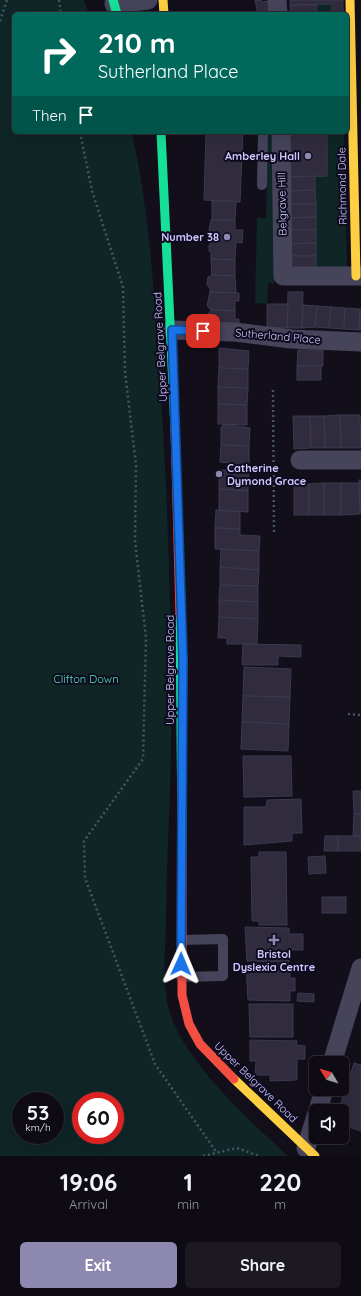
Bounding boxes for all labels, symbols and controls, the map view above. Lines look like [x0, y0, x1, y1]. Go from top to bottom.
text: 210 m [98, 25, 176, 60]
icon: right [32, 28, 84, 80]
text: Sutherland Place [98, 60, 238, 83]
icon: arrive [75, 104, 97, 126]
text: Then [32, 106, 67, 125]
street label: Richmond Dale [334, 147, 350, 225]
place label: Amberley Hall [225, 149, 300, 163]
marker: Amberley Hall [303, 151, 313, 161]
street label: Belgrave Hill [274, 172, 290, 236]
place label: Number 38 [161, 230, 219, 244]
marker: Number 38 [222, 232, 232, 242]
street label: Upper Belgrave Road [150, 292, 170, 402]
pin [186, 314, 220, 348]
icon: arrive [192, 320, 214, 342]
street label: Sutherland Place [235, 325, 321, 347]
place label: Catherine Dymond Grace [227, 461, 307, 488]
marker: Catherine Dymond Grace [214, 469, 224, 479]
street label: Upper Belgrave Road [163, 615, 177, 725]
park label: Clifton Down [53, 672, 119, 686]
marker: Bristol Dyslexia Centre [268, 934, 280, 946]
position arrow [160, 943, 202, 985]
place label: Bristol Dyslexia Centre [233, 947, 316, 974]
street label: Upper Belgrave Road [212, 1039, 300, 1125]
north arrow [309, 1056, 349, 1096]
map controls [309, 1056, 349, 1144]
speed limit sign: 60 [72, 1092, 124, 1144]
text: 53 [27, 1100, 49, 1125]
button: sound [309, 1104, 349, 1144]
text: km/h [25, 1121, 51, 1134]
text: 19:06 [60, 1167, 117, 1197]
text: 1 [184, 1167, 193, 1197]
text: 220 [259, 1167, 301, 1197]
text: Arrival [69, 1196, 108, 1212]
text: min [177, 1196, 199, 1212]
text: m [274, 1196, 286, 1212]
button: Exit [20, 1242, 177, 1288]
button: Share [185, 1242, 341, 1288]

